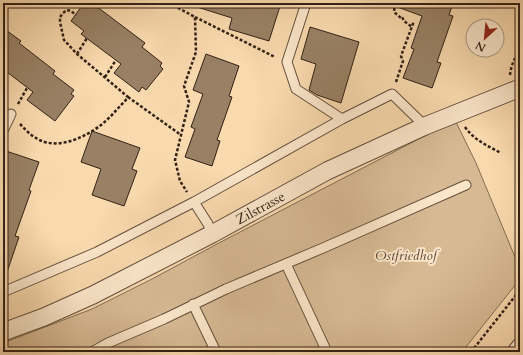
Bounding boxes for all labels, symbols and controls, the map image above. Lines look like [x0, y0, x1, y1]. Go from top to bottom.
north arrow [465, 18, 505, 58]
text: N [473, 37, 488, 55]
street label: Zilstrasse [232, 186, 288, 229]
park label: Ostfriedhof [375, 246, 440, 265]

